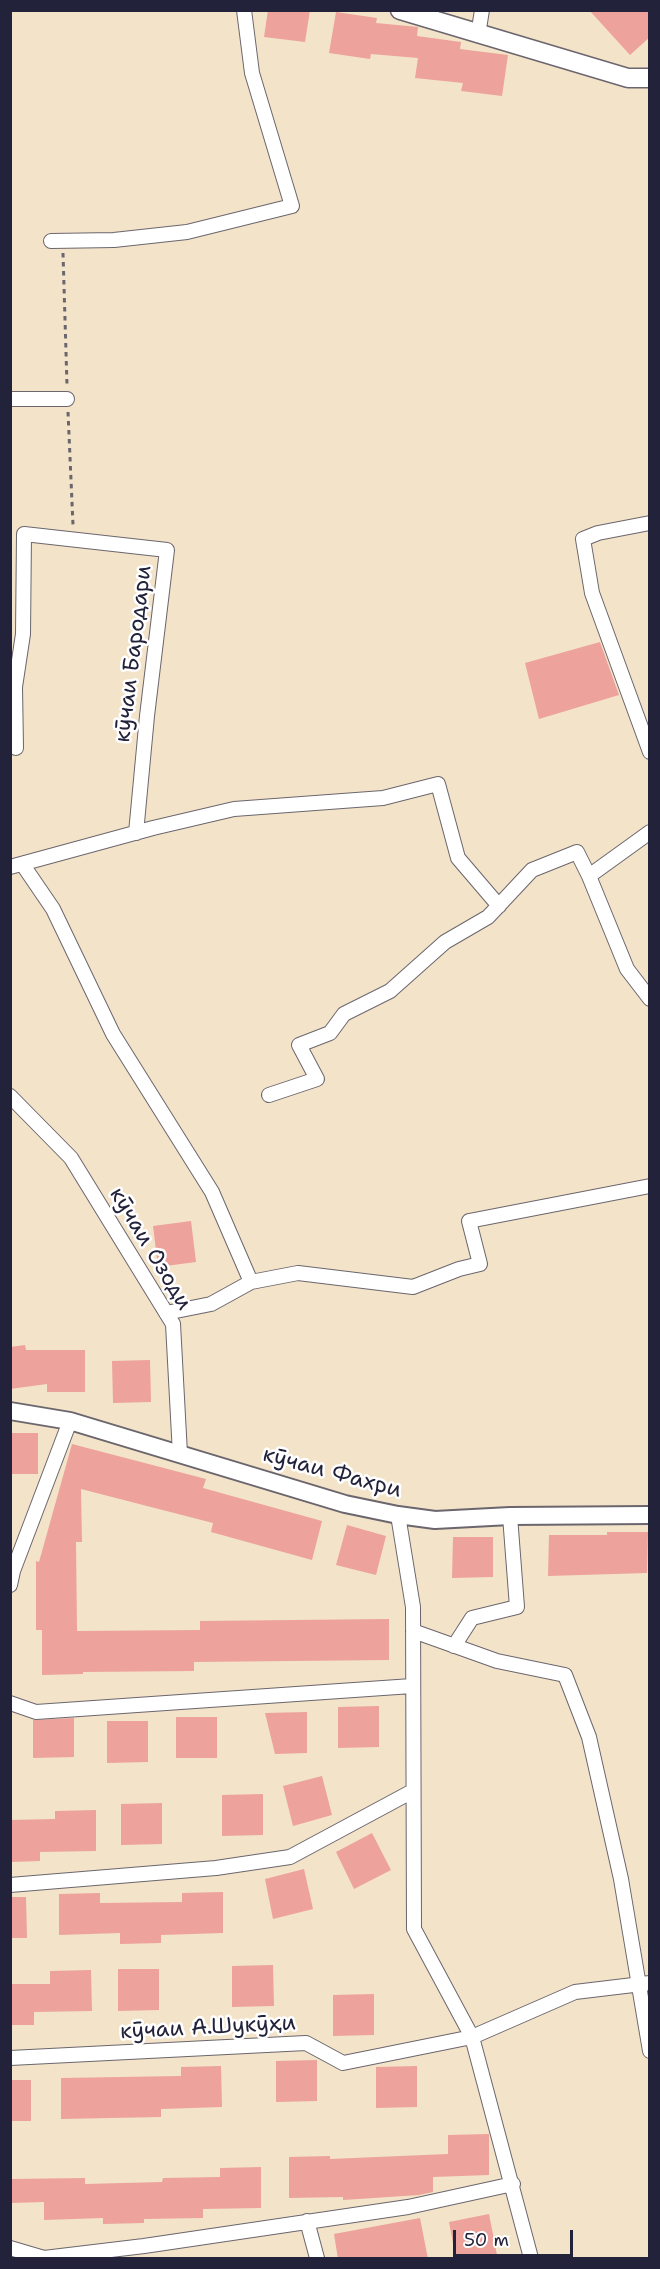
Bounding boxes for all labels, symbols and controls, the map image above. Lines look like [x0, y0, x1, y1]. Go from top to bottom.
street label: кӯчаи Бародари [110, 564, 158, 744]
street label: кӯчаи Озоди [103, 1183, 197, 1315]
street label: кӯчаи Фахри [260, 1442, 404, 1504]
street label: кӯчаи А.Шукӯҳи [120, 2010, 296, 2046]
scale bar [456, 2218, 576, 2256]
text: 50 m [464, 2228, 509, 2252]

